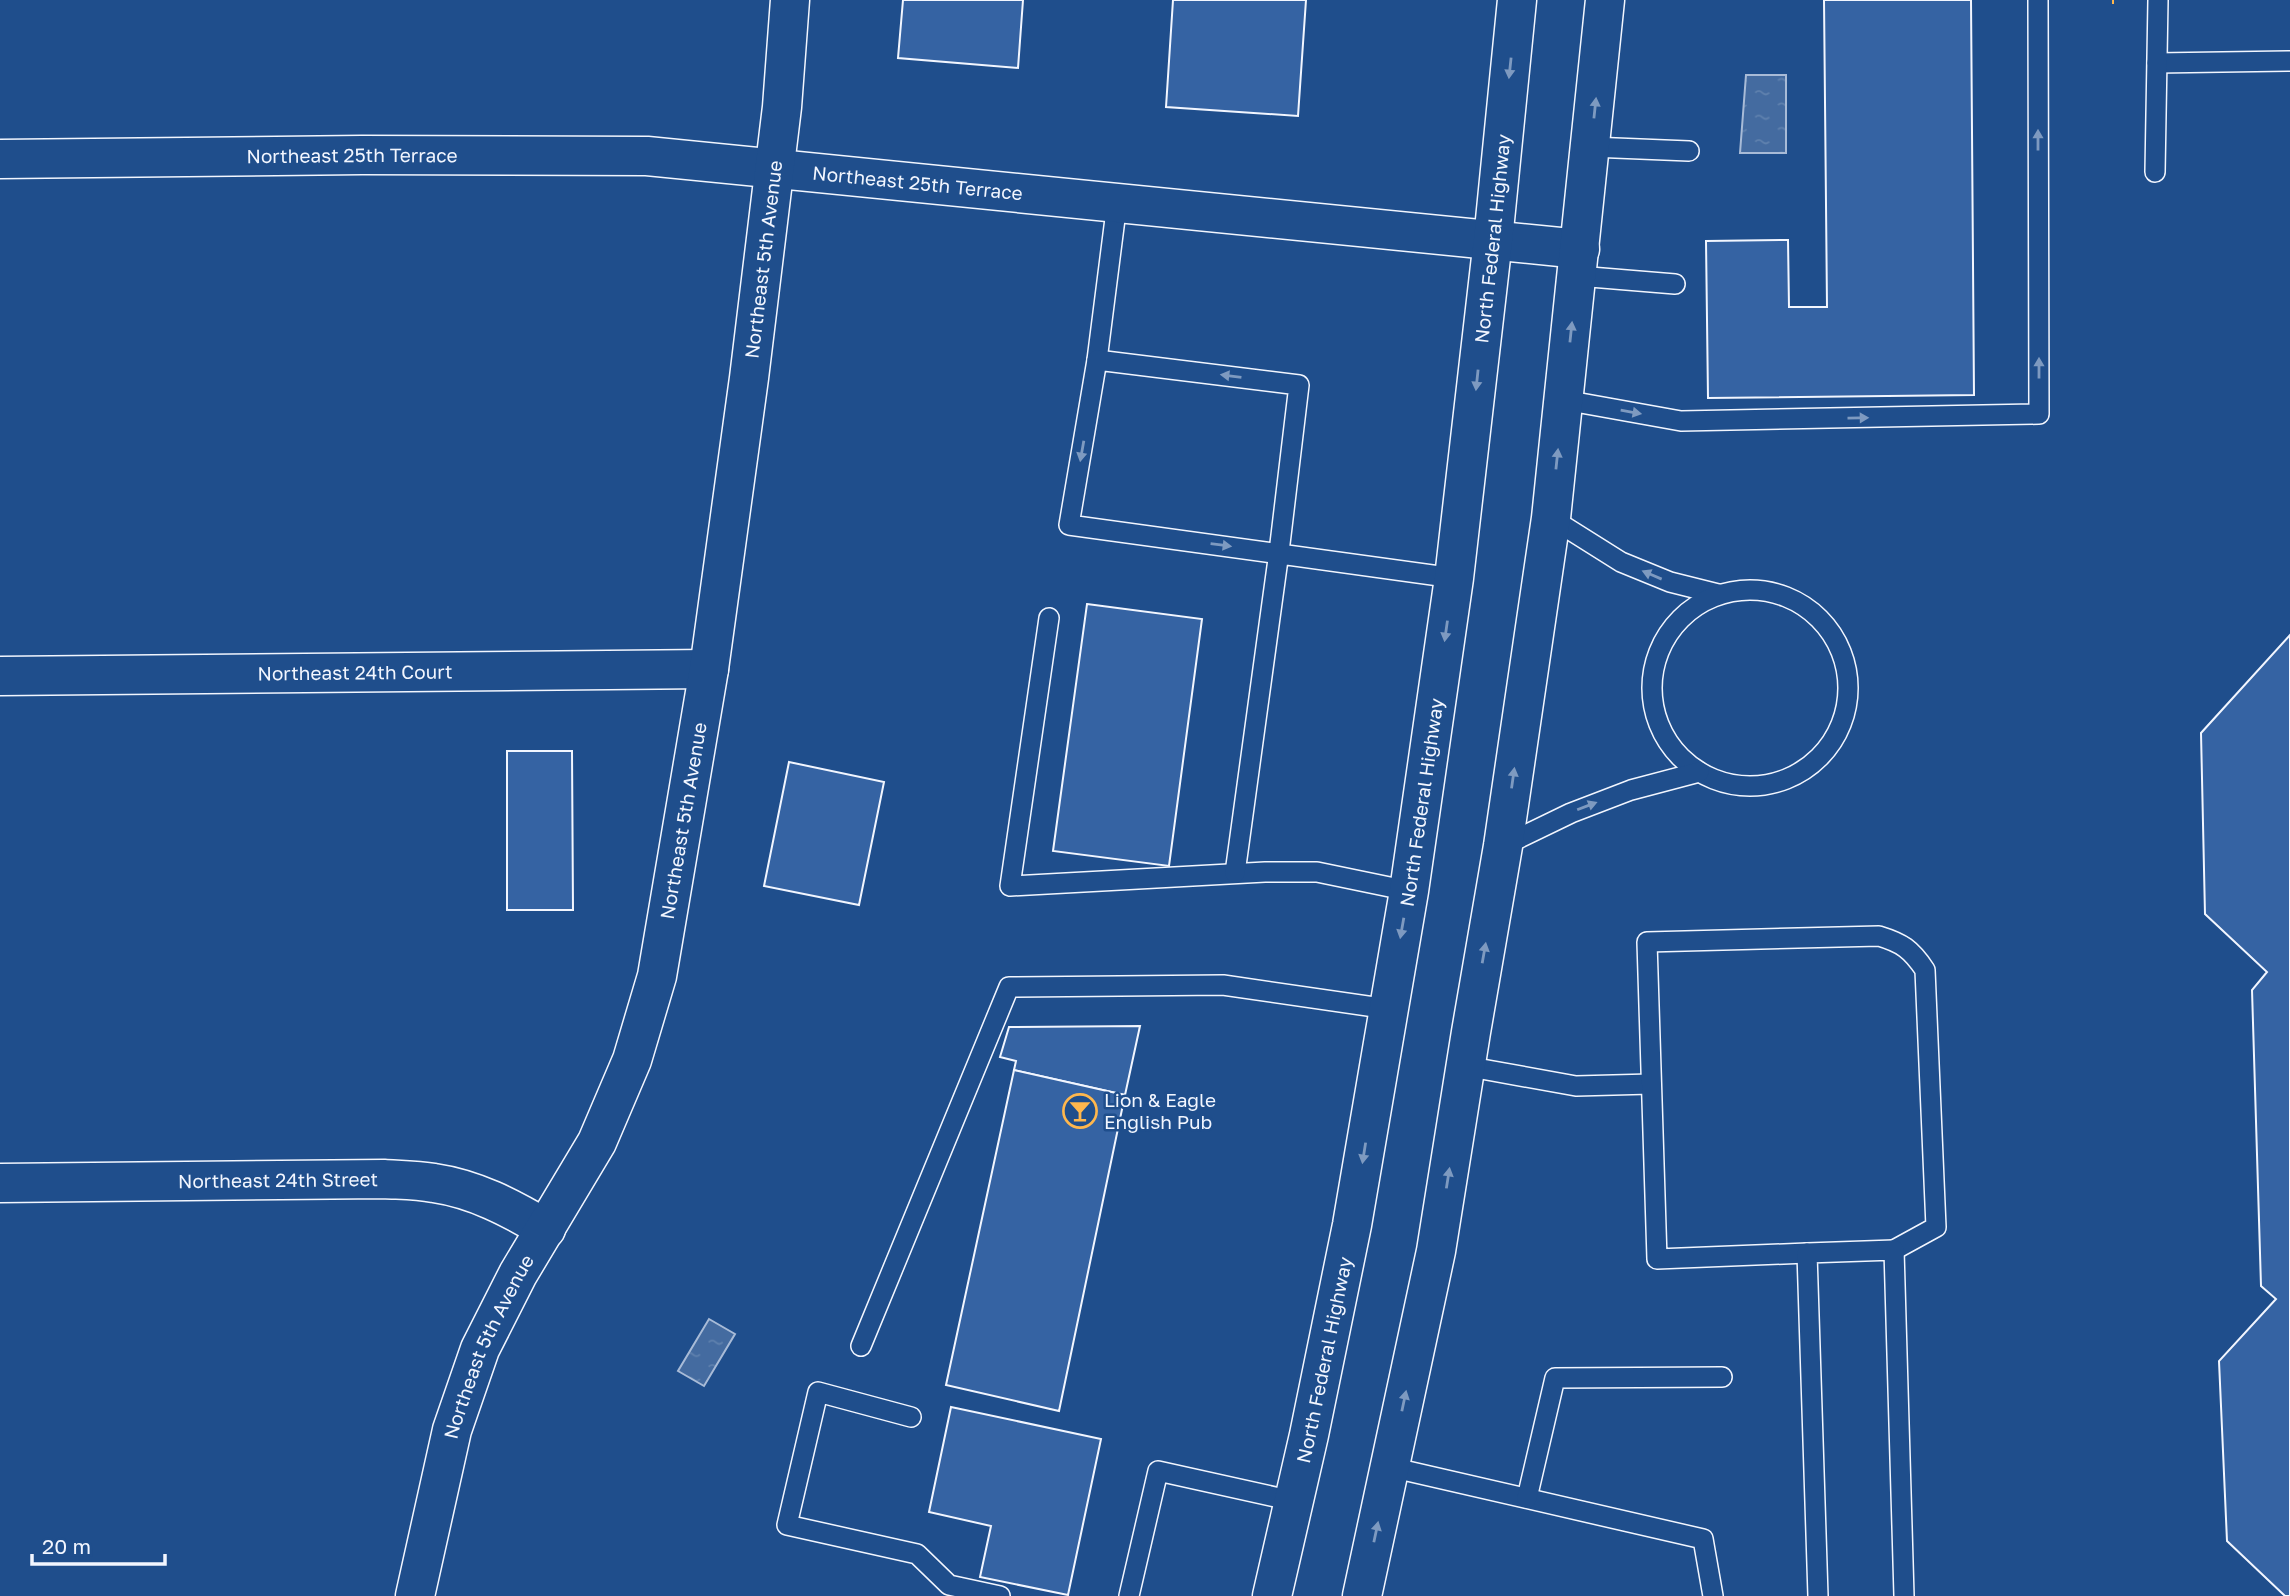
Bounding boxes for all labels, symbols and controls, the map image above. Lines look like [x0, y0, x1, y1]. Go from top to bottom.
one-way arrow [1504, 57, 1515, 79]
one-way arrow [1590, 97, 1601, 119]
one-way arrow [2032, 129, 2044, 151]
street label: North Federal Highway [1469, 133, 1515, 345]
street label: Northeast 25th Terrace [246, 143, 458, 167]
street label: Northeast 5th Avenue [739, 159, 786, 360]
street label: Northeast 25th Terrace [811, 161, 1024, 204]
one-way arrow [1566, 321, 1577, 343]
one-way arrow [2033, 357, 2045, 379]
one-way arrow [1471, 370, 1482, 392]
one-way arrow [1220, 371, 1242, 382]
one-way arrow [1620, 407, 1642, 418]
one-way arrow [1847, 412, 1869, 423]
one-way arrow [1076, 440, 1087, 462]
one-way arrow [1552, 448, 1563, 470]
one-way arrow [1210, 539, 1232, 550]
one-way arrow [1642, 569, 1663, 580]
one-way arrow [1441, 620, 1452, 642]
street label: Northeast 24th Court [257, 660, 453, 684]
street label: North Federal Highway [1395, 696, 1448, 908]
street label: Northeast 5th Avenue [655, 720, 711, 921]
one-way arrow [1508, 767, 1519, 789]
one-way arrow [1577, 801, 1598, 812]
one-way arrow [1396, 917, 1407, 939]
one-way arrow [1479, 942, 1490, 964]
place label: Lion & Eagle English Pub [1104, 1088, 1216, 1133]
bar icon: Lion & Eagle English Pub [1061, 1092, 1099, 1130]
one-way arrow [1358, 1142, 1369, 1164]
one-way arrow [1443, 1166, 1454, 1188]
street label: Northeast 24th Street [178, 1167, 378, 1192]
street label: Northeast 5th Avenue [438, 1250, 538, 1441]
street label: North Federal Highway [1291, 1254, 1356, 1465]
one-way arrow [1399, 1390, 1410, 1412]
one-way arrow [1370, 1521, 1381, 1543]
scale bar [32, 1522, 164, 1566]
text: 20 m [42, 1533, 91, 1559]

